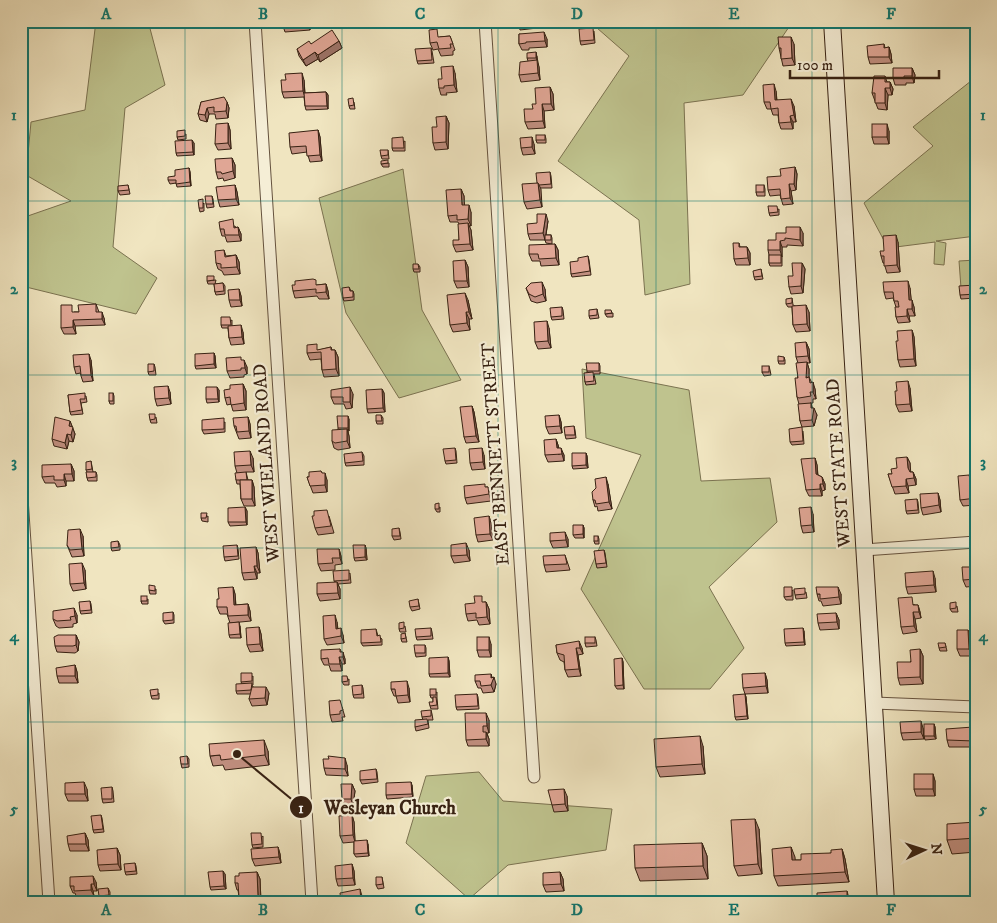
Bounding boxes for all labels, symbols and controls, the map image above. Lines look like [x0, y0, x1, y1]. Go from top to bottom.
text: A [100, 4, 112, 24]
text: B [258, 4, 268, 24]
text: C [415, 4, 425, 24]
text: D [571, 4, 583, 24]
text: E [728, 4, 740, 24]
text: F [886, 4, 896, 24]
scale bar [790, 48, 938, 80]
text: 100 m [797, 56, 833, 75]
text: 1 [11, 105, 17, 125]
text: 1 [980, 105, 986, 125]
text: 2 [10, 279, 19, 299]
text: 2 [979, 279, 988, 299]
street label: EAST BENNETT STREET [477, 342, 515, 566]
street label: WEST WIELAND ROAD [249, 363, 285, 564]
street label: WEST STATE ROAD [822, 378, 856, 549]
text: 3 [11, 452, 17, 472]
text: 3 [980, 452, 986, 472]
text: 4 [8, 626, 19, 646]
text: 4 [977, 626, 988, 646]
callout: Wesleyan Church [289, 790, 466, 824]
text: Wesleyan Church [323, 797, 457, 820]
text: 5 [9, 799, 18, 819]
text: 1 [298, 799, 304, 818]
text: 5 [978, 799, 987, 819]
north arrow [900, 826, 950, 876]
text: N [927, 843, 945, 856]
text: A [100, 900, 112, 920]
text: B [258, 900, 268, 920]
text: C [415, 900, 425, 920]
text: D [571, 900, 583, 920]
text: E [728, 900, 740, 920]
text: F [886, 900, 896, 920]

